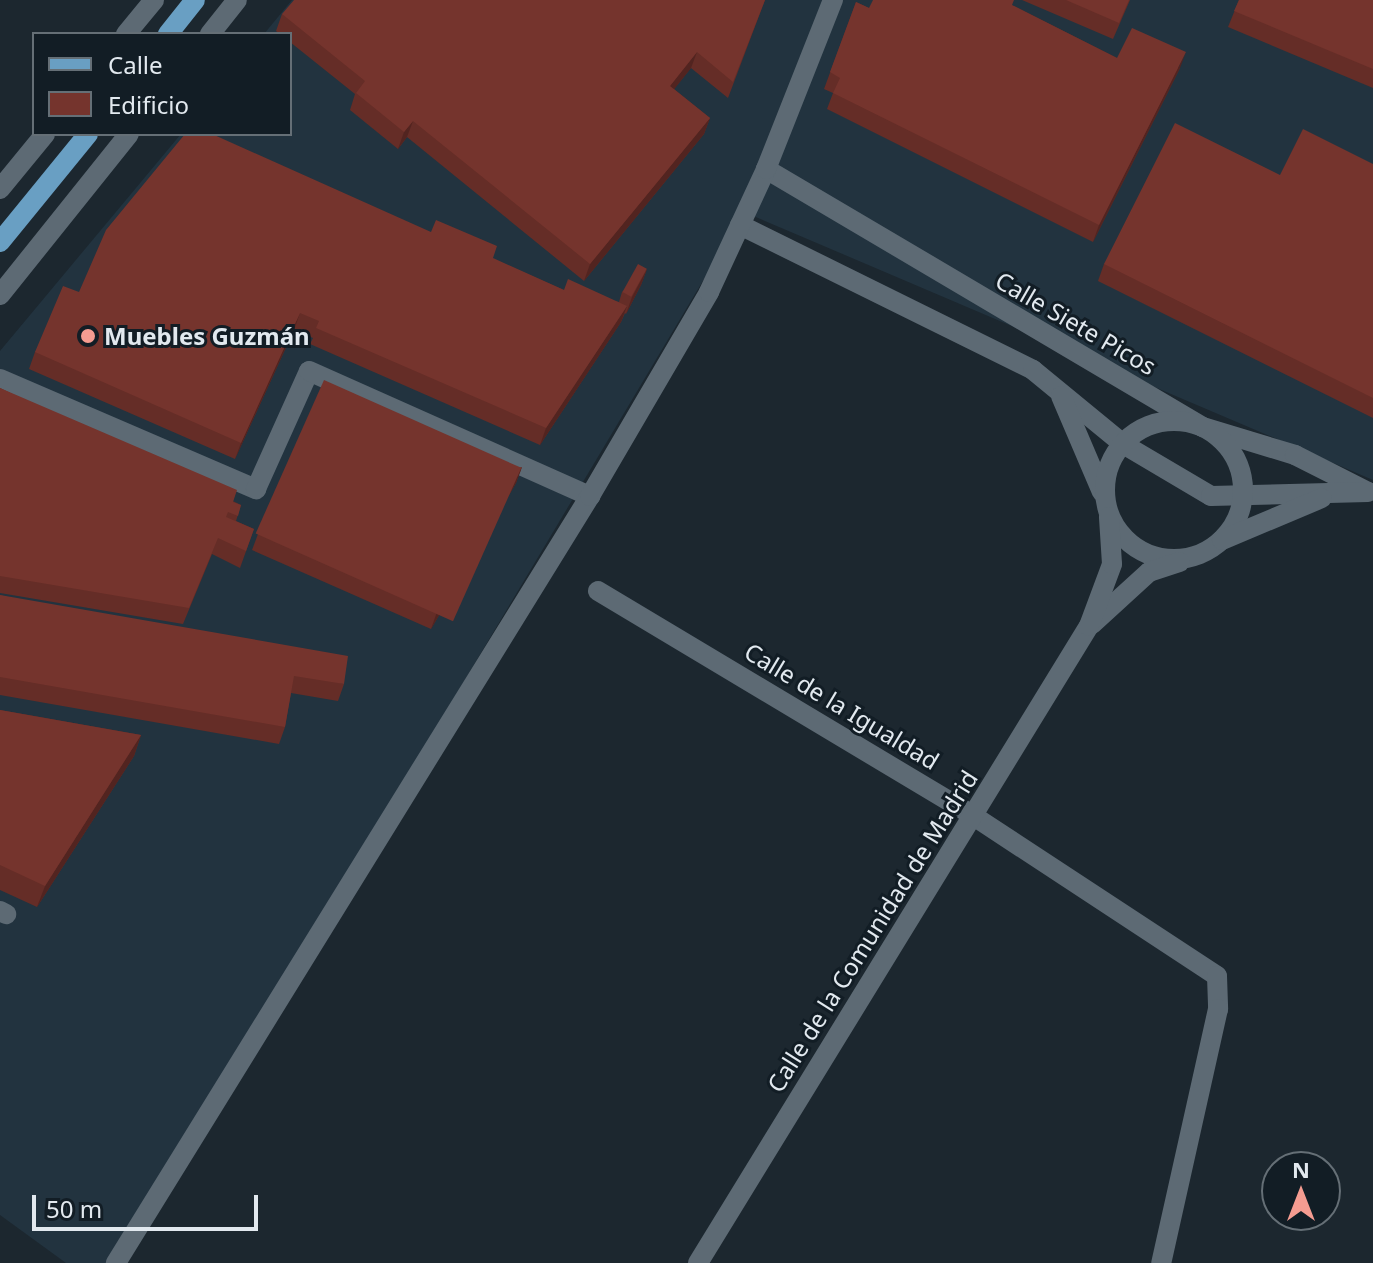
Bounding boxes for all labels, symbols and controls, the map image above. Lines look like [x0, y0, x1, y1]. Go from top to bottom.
legend [32, 32, 292, 136]
text: Calle [108, 48, 163, 81]
text: Edificio [108, 88, 189, 121]
street label: Calle Siete Picos [991, 265, 1161, 381]
place label: Muebles Guzmán [104, 322, 310, 350]
marker: Muebles Guzmán [79, 327, 97, 345]
street label: Calle de la Igualdad [740, 637, 944, 775]
street label: Calle de la Comunidad de Madrid [761, 765, 983, 1097]
north arrow [1261, 1151, 1341, 1231]
text: N [1292, 1154, 1310, 1184]
scale bar [36, 1179, 262, 1229]
text: 50 m [46, 1192, 102, 1225]

